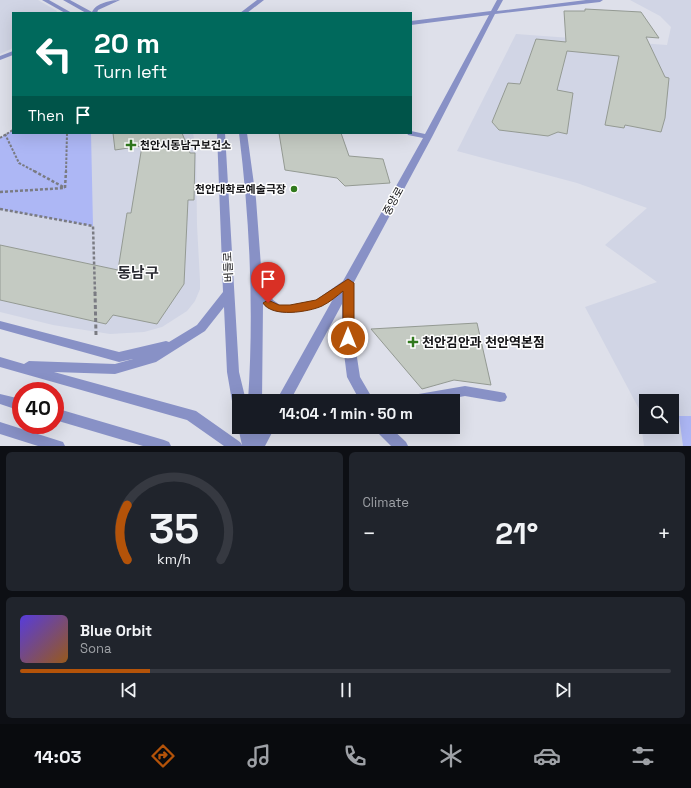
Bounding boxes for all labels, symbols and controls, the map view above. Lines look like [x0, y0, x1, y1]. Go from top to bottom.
text: 20 m [94, 25, 160, 61]
icon: left [28, 28, 80, 80]
text: Turn left [94, 60, 167, 83]
icon: arrive [72, 104, 94, 126]
text: Then [28, 106, 64, 125]
place label: 천안시동남구보건소 [140, 138, 231, 152]
marker: 천안시동남구보건소 [125, 139, 137, 151]
place label: 천안대학로예술극장 [195, 182, 286, 196]
marker: 천안대학로예술극장 [289, 184, 299, 194]
street label: 중앙로 [380, 184, 406, 218]
street label: 버들로 [220, 251, 236, 283]
pin [251, 262, 285, 303]
district label: 동남구 [117, 263, 159, 282]
icon: arrive [257, 268, 279, 290]
position arrow [327, 317, 369, 359]
place label: 천안김안과 천안역본점 [422, 334, 545, 351]
marker: 천안김안과 천안역본점 [407, 336, 419, 348]
speed limit sign: 40 [12, 382, 64, 434]
map controls [639, 394, 679, 434]
button: search [639, 394, 679, 434]
text: 14:04 · 1 min · 50 m [279, 404, 413, 423]
text: Climate [363, 494, 409, 511]
text: 35 [149, 501, 199, 554]
text: 21° [495, 514, 538, 553]
text: − [363, 519, 376, 547]
text: + [657, 519, 671, 547]
text: km/h [157, 549, 191, 567]
text: Blue Orbit [80, 621, 152, 640]
text: Sona [80, 640, 111, 657]
icon: previous [118, 679, 140, 701]
icon: pause [335, 679, 357, 701]
icon: next [552, 679, 574, 701]
icon: directions [149, 742, 177, 770]
icon: music [245, 742, 273, 770]
icon: phone [341, 742, 369, 770]
icon: climate [437, 742, 465, 770]
icon: car [533, 742, 561, 770]
icon: filters [629, 742, 657, 770]
text: 14:03 [34, 745, 82, 768]

